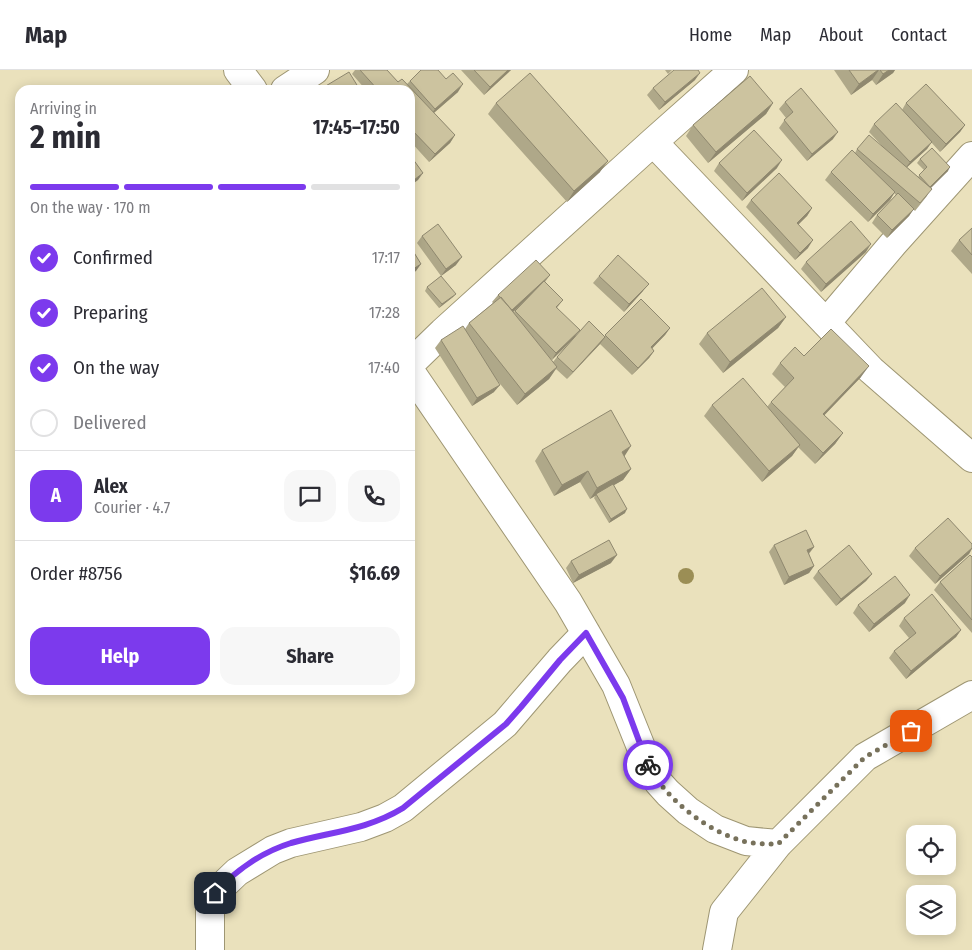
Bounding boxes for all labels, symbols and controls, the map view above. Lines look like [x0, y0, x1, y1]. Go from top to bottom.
text: Map [25, 21, 67, 49]
text: Home [689, 24, 732, 46]
text: Map [760, 24, 791, 46]
text: About [819, 24, 863, 46]
text: Contact [891, 24, 947, 46]
text: Arriving in [30, 99, 97, 118]
text: 17:45–17:50 [313, 116, 400, 139]
text: 2 min [30, 118, 101, 156]
text: On the way · 170 m [30, 198, 150, 217]
icon: check [30, 244, 58, 272]
text: Confirmed [73, 246, 153, 269]
text: 17:17 [372, 248, 400, 267]
icon: check [30, 299, 58, 327]
text: Preparing [73, 301, 148, 324]
text: 17:28 [369, 303, 400, 322]
icon: check [30, 354, 58, 382]
text: On the way [73, 356, 159, 379]
text: 17:40 [368, 358, 400, 377]
text: Delivered [73, 411, 147, 434]
button: chat [284, 470, 336, 522]
button: phone [348, 470, 400, 522]
text: Alex [94, 475, 128, 498]
text: A [51, 484, 61, 507]
text: Courier · 4.7 [94, 498, 170, 517]
text: Order #8756 [30, 562, 123, 585]
text: $16.69 [350, 562, 400, 585]
button: Help [30, 627, 210, 685]
button: Share [220, 627, 400, 685]
pin [890, 710, 932, 752]
icon: bag [897, 717, 925, 745]
courier [623, 740, 673, 790]
icon: bike [634, 751, 662, 779]
map controls [906, 825, 956, 935]
button: locate [906, 825, 956, 875]
pin [194, 872, 236, 914]
icon: home [201, 879, 229, 907]
button: layers [906, 885, 956, 935]

